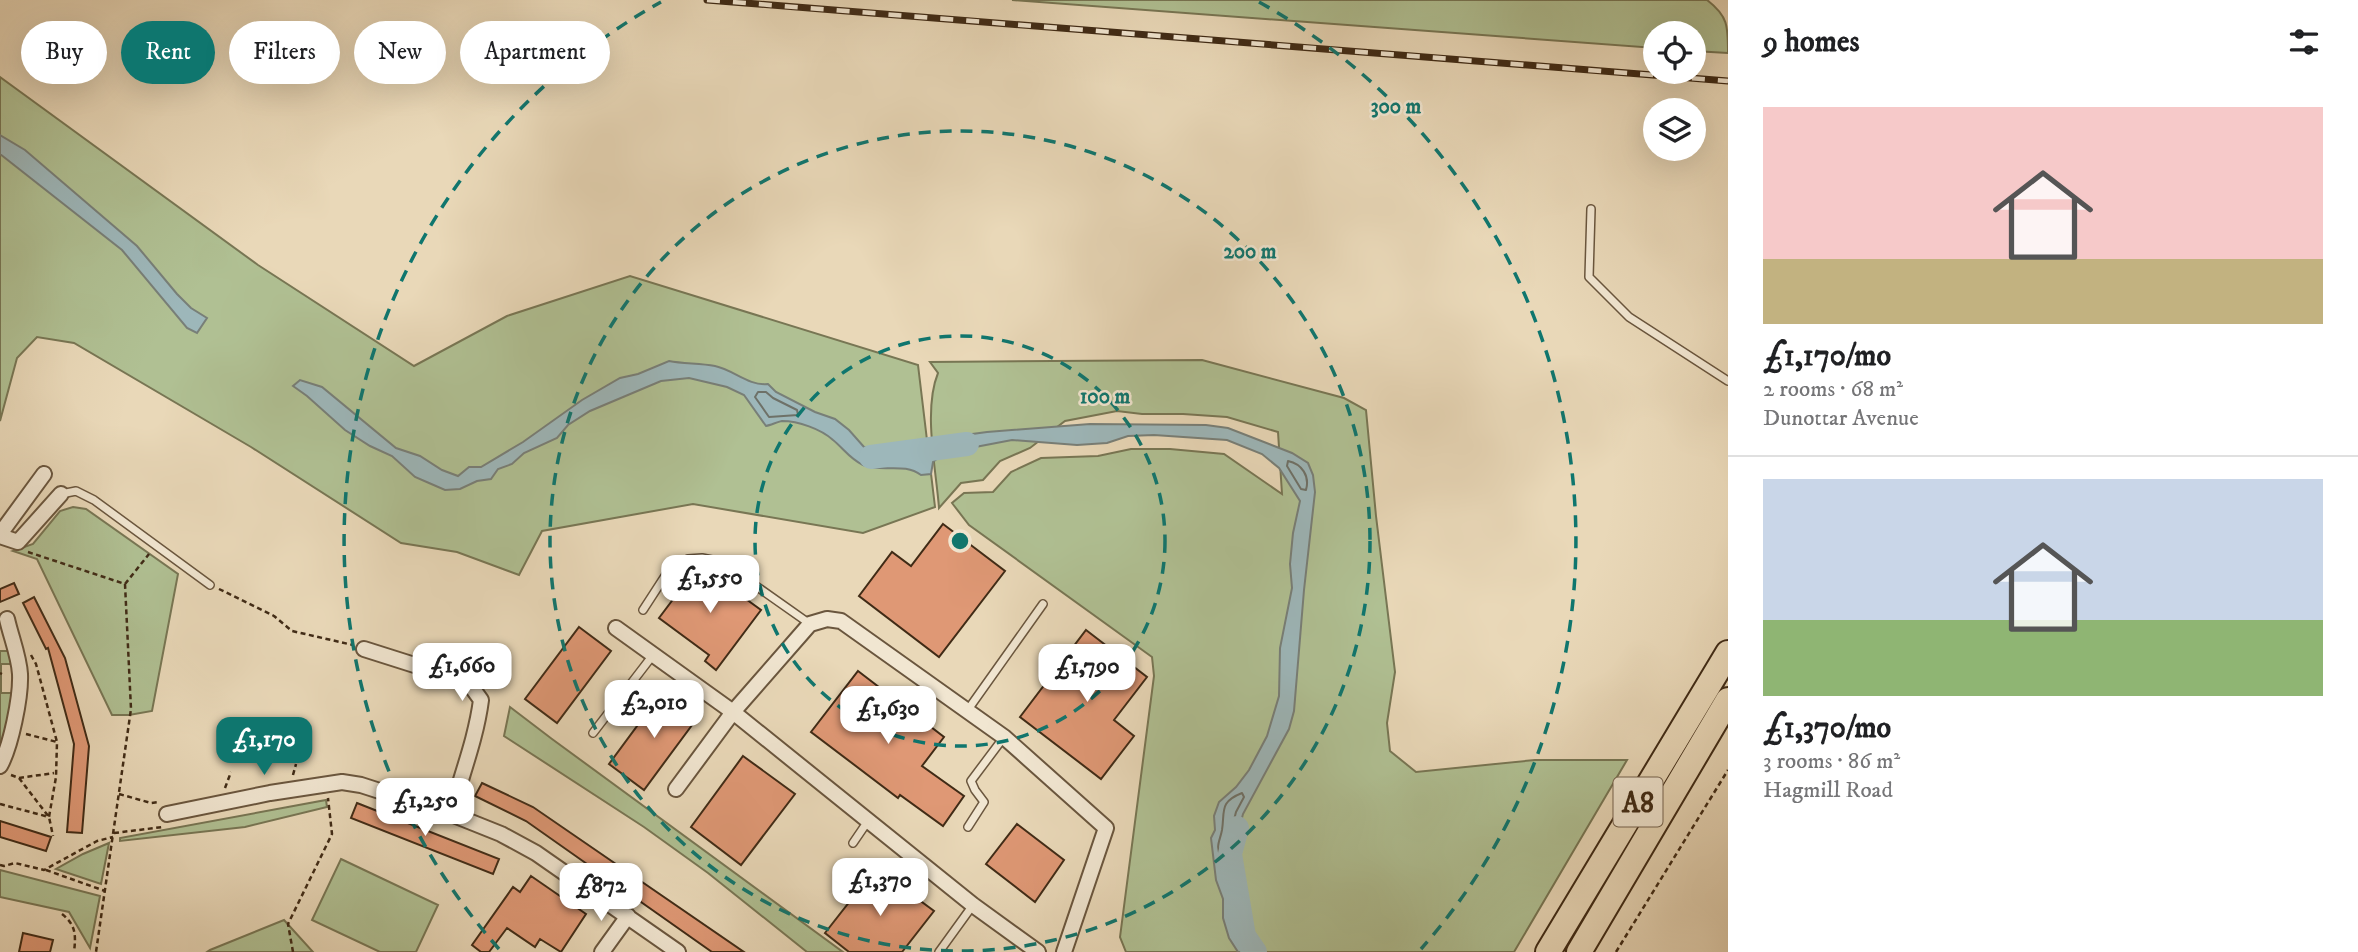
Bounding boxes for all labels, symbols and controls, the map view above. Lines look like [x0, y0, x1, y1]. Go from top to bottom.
chip: Buy [21, 21, 107, 84]
chip: Rent [121, 21, 215, 84]
chip: Filters [229, 21, 340, 84]
chip: New [354, 21, 446, 84]
chip: Apartment [460, 21, 610, 84]
map controls [1643, 21, 1706, 161]
button: locate [1643, 21, 1706, 84]
icon: filters [2285, 23, 2323, 61]
text: 9 homes [1763, 24, 1860, 61]
text: 300 m [1371, 94, 1422, 120]
button: layers [1643, 98, 1706, 161]
icon: home [1980, 152, 2106, 278]
text: 200 m [1223, 239, 1277, 265]
text: £1,170/mo [1763, 338, 1891, 375]
text: 2 rooms · 68 m² [1763, 375, 1903, 404]
text: 100 m [1080, 384, 1130, 410]
text: Dunottar Avenue [1763, 404, 1919, 433]
icon: home [1980, 524, 2106, 650]
centre of rings [948, 529, 972, 553]
pin: £1,550 [653, 556, 767, 615]
text: £1,550 [677, 563, 743, 592]
pin: £1,660 [405, 644, 519, 703]
pin: £1,790 [1030, 644, 1144, 704]
text: £1,660 [429, 651, 495, 680]
text: £1,790 [1054, 652, 1120, 681]
pin: £2,010 [597, 680, 711, 740]
pin: £1,630 [831, 686, 945, 746]
text: £2,010 [621, 688, 687, 717]
text: £1,630 [856, 694, 920, 723]
text: £1,370/mo [1763, 710, 1891, 747]
pin: £1,170 [207, 718, 321, 777]
text: £1,170 [232, 725, 296, 754]
text: 3 rooms · 86 m² [1763, 747, 1900, 776]
text: Hagmill Road [1763, 776, 1893, 805]
pin: £1,250 [368, 778, 482, 838]
road number: A8 [1614, 778, 1662, 826]
text: £1,250 [392, 786, 458, 815]
pin: £1,370 [823, 858, 937, 918]
pin: £872 [560, 864, 642, 923]
text: £1,370 [848, 866, 912, 895]
text: £872 [576, 871, 626, 900]

